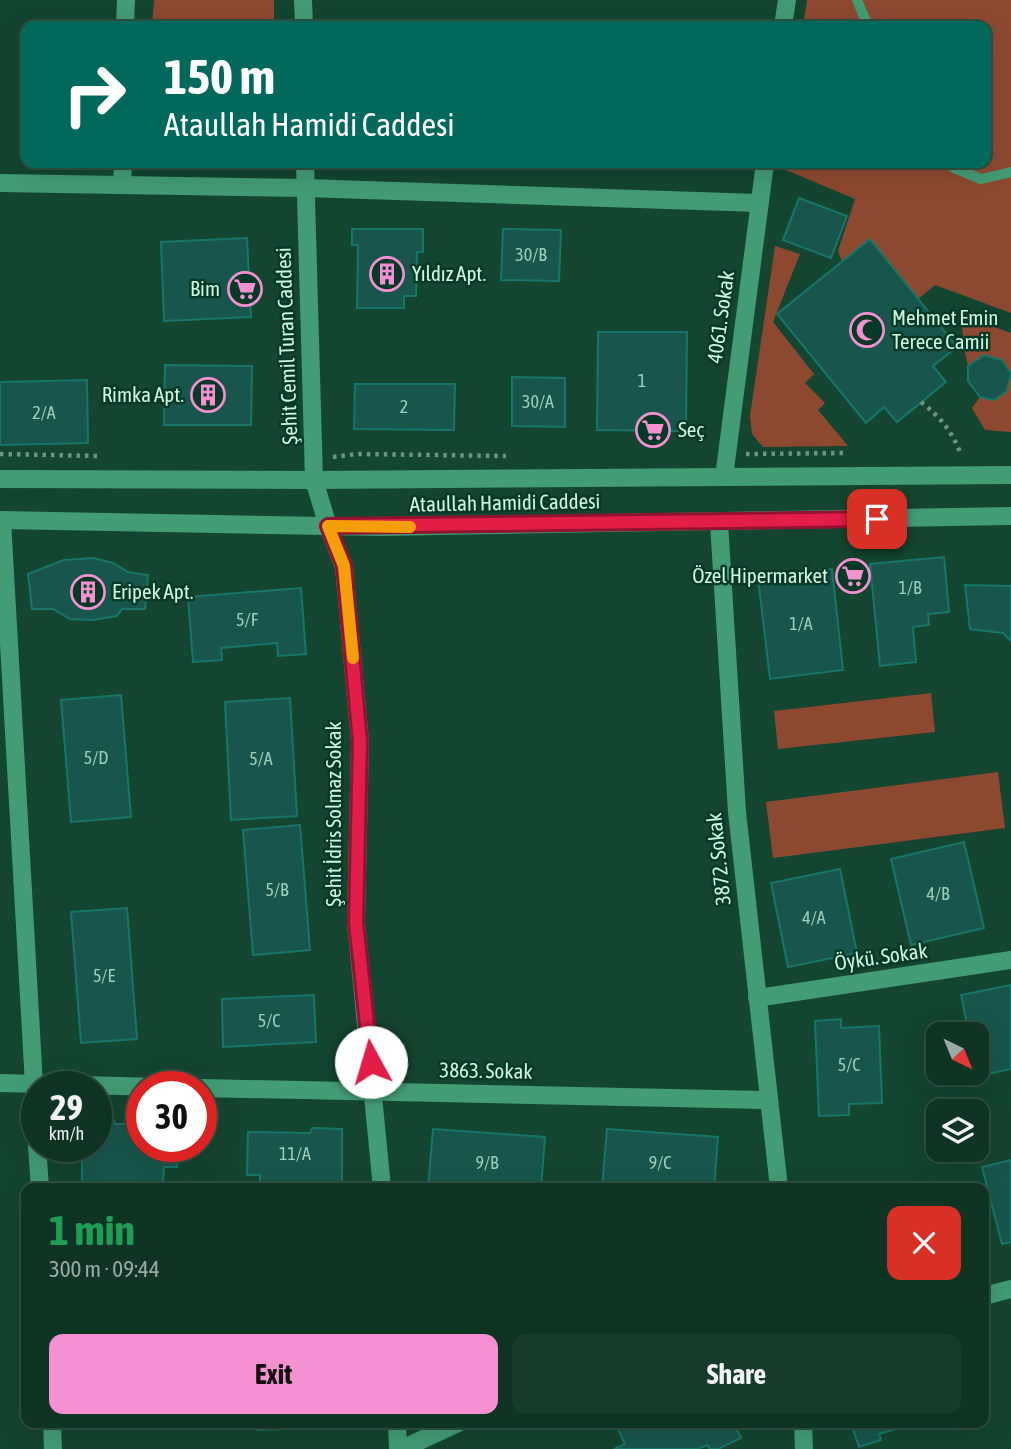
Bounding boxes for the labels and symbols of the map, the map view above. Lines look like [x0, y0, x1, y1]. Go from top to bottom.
house number: 30/B [515, 244, 547, 265]
street label: Şehit Cemil Turan Caddesi [271, 247, 301, 445]
building icon: Yıldız Apt. [368, 255, 406, 293]
place label: Yıldız Apt. [412, 261, 486, 285]
street label: 4061. Sokak [702, 269, 738, 365]
supermarket icon: Bim [226, 270, 264, 308]
place label: Bim [190, 276, 220, 300]
place label: Mehmet Emin Terece Camii [892, 305, 998, 353]
mosque icon: Mehmet Emin Terece Camii [848, 311, 886, 349]
house number: 1 [638, 370, 646, 391]
building icon: Rimka Apt. [189, 376, 227, 414]
place label: Rimka Apt. [102, 382, 184, 406]
house number: 30/A [522, 391, 554, 412]
house number: 2 [400, 396, 408, 417]
house number: 2/A [32, 402, 56, 423]
supermarket icon: Seç [634, 411, 672, 449]
place label: Seç [678, 417, 704, 441]
street label: Ataullah Hamidi Caddesi [409, 488, 601, 516]
pin [847, 489, 907, 549]
supermarket icon: Özel Hipermarket [834, 557, 872, 595]
place label: Özel Hipermarket [692, 563, 828, 587]
building icon: Eripek Apt. [69, 573, 107, 611]
house number: 1/B [898, 577, 922, 598]
place label: Eripek Apt. [112, 579, 194, 603]
house number: 5/F [236, 609, 259, 630]
house number: 1/A [789, 613, 813, 634]
street label: Şehit İdris Solmaz Sokak [321, 721, 345, 907]
house number: 5/D [84, 747, 108, 768]
house number: 5/A [249, 748, 273, 769]
street label: 3872. Sokak [701, 812, 735, 907]
house number: 5/B [265, 879, 289, 900]
house number: 4/B [926, 883, 950, 904]
house number: 4/A [802, 907, 826, 928]
street label: Öykü. Sokak [833, 938, 929, 974]
house number: 5/E [93, 965, 115, 986]
house number: 5/C [258, 1010, 280, 1031]
north arrow [926, 1022, 989, 1085]
position arrow [334, 1025, 408, 1099]
house number: 5/C [838, 1054, 860, 1075]
street label: 3863. Sokak [439, 1057, 533, 1083]
speed limit sign: 30 [126, 1071, 217, 1162]
house number: 11/A [279, 1143, 311, 1164]
house number: 9/B [475, 1152, 499, 1173]
house number: 9/C [649, 1152, 671, 1173]

